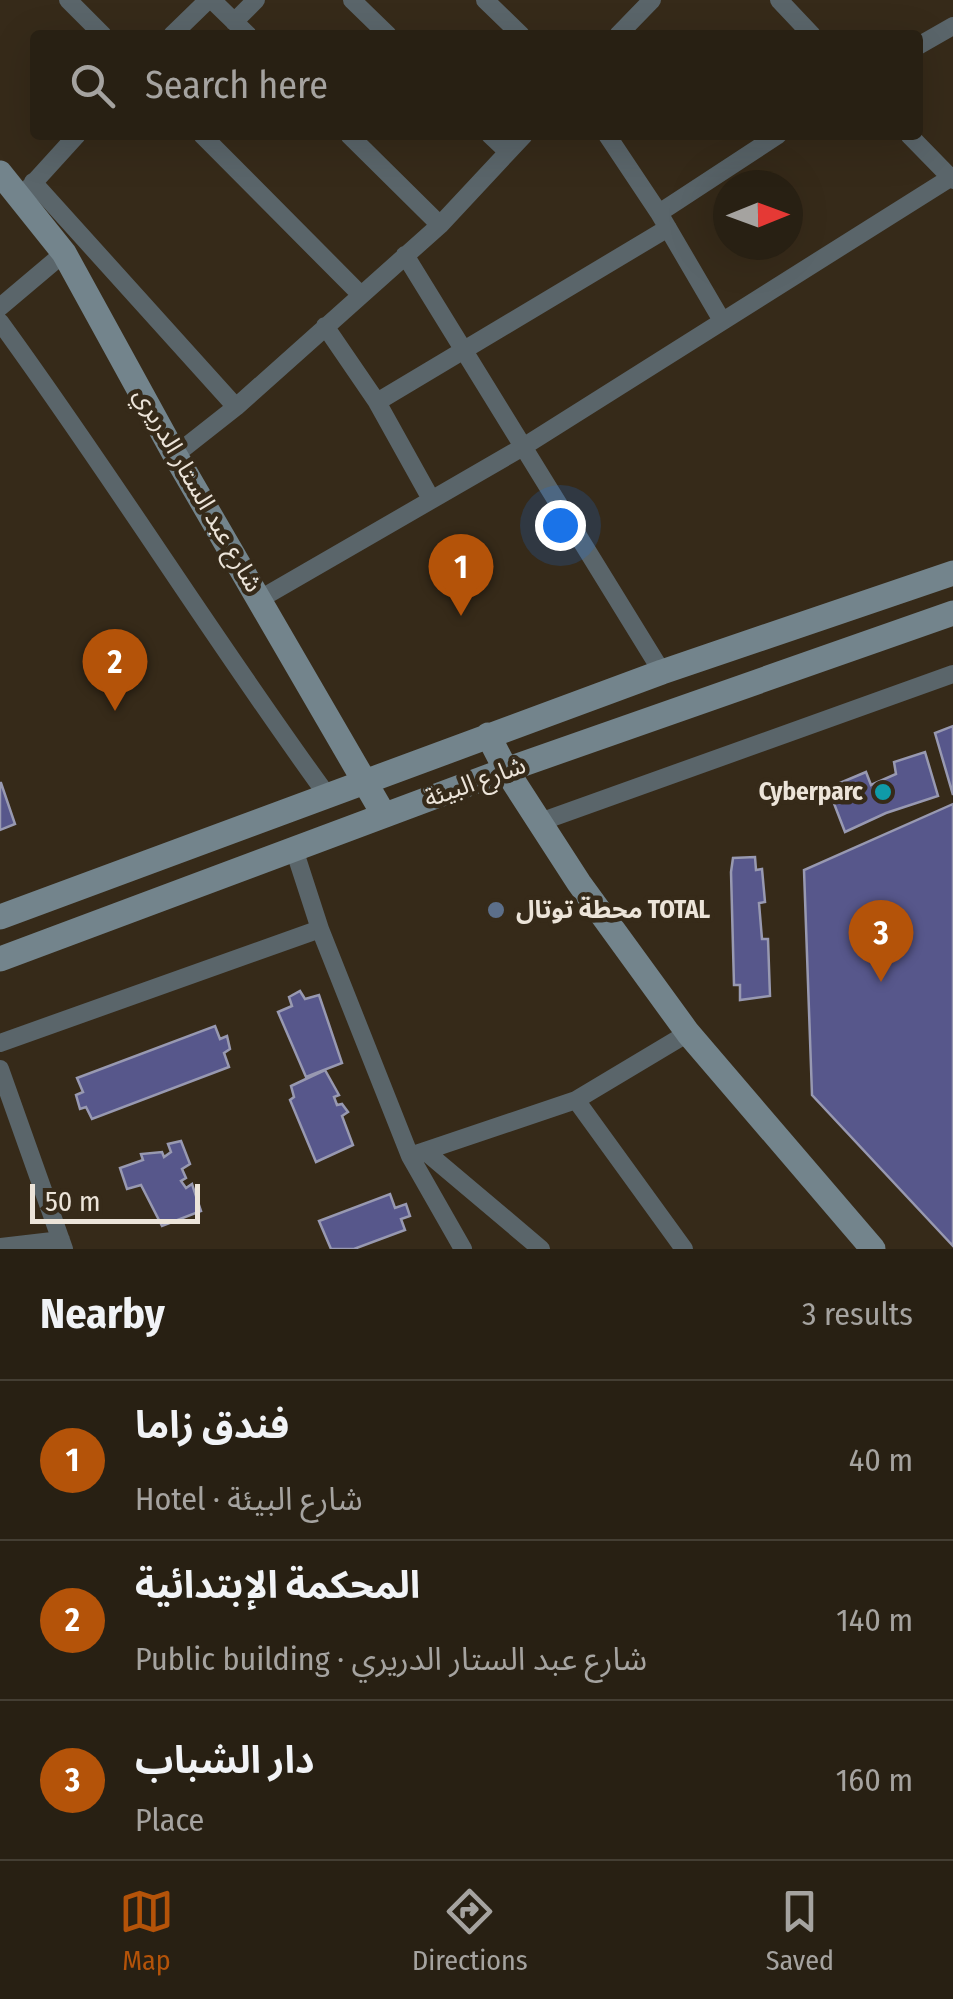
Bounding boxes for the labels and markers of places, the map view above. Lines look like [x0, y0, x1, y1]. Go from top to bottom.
pin: 1 [428, 534, 494, 616]
pin: 2 [82, 628, 148, 711]
place label: Cyberparc [759, 777, 863, 807]
marker: Cyberparc [872, 781, 894, 803]
place label: محطة توتال TOTAL [516, 895, 711, 925]
marker: محطة توتال TOTAL [485, 899, 507, 921]
pin: 3 [848, 900, 914, 982]

